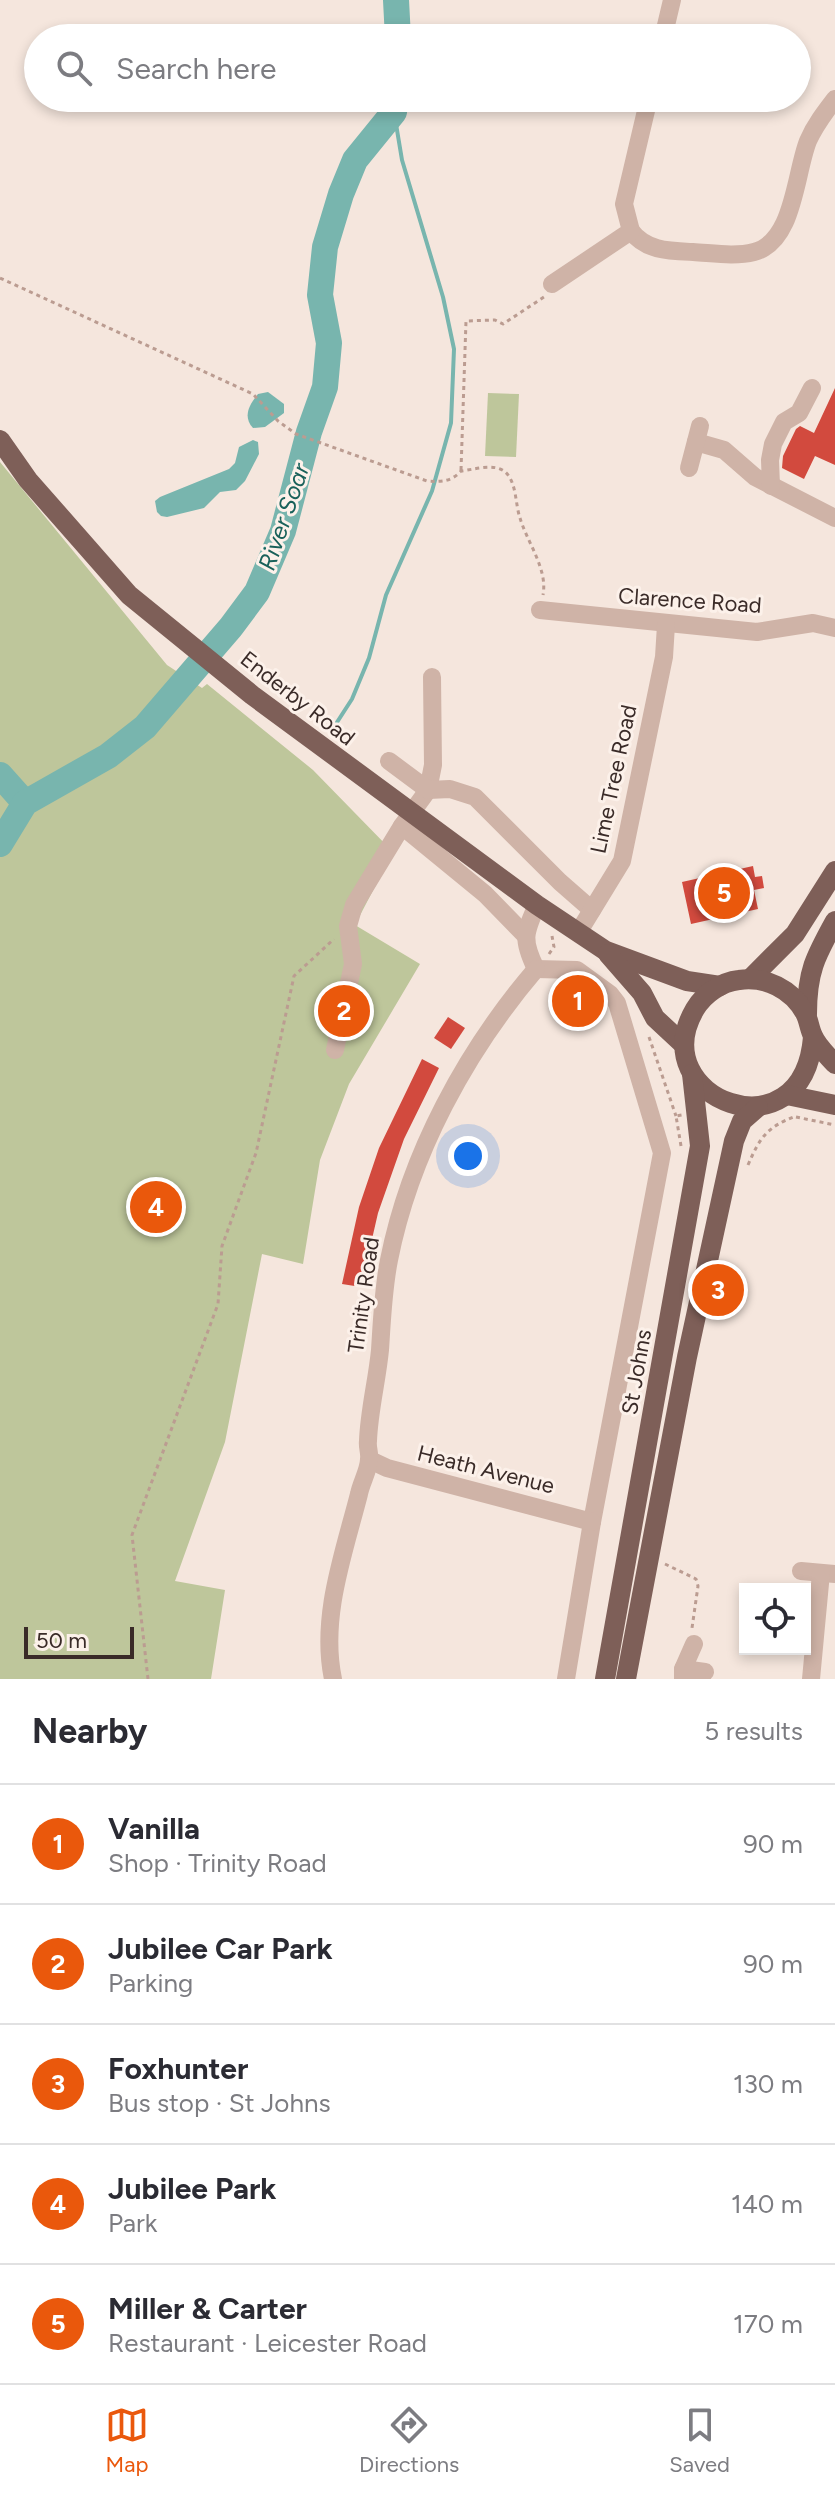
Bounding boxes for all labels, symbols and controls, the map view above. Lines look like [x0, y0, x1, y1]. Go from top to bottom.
search box [24, 24, 811, 112]
icon: search [52, 46, 96, 90]
text: Search here [116, 50, 276, 87]
water label: River Soar [252, 459, 316, 574]
street label: Clarence Road [617, 582, 763, 619]
street label: Enderby Road [235, 645, 360, 751]
street label: Lime Tree Road [585, 702, 642, 856]
pin: 5 [698, 863, 750, 923]
pin: 1 [552, 971, 604, 1031]
pin: 2 [318, 981, 370, 1041]
your location [448, 1136, 488, 1176]
pin: 4 [130, 1177, 182, 1237]
street label: Trinity Road [342, 1235, 385, 1355]
pin: 3 [692, 1260, 744, 1320]
street label: St Johns [616, 1327, 657, 1417]
street label: Heath Avenue [415, 1439, 557, 1500]
map controls [739, 1583, 811, 1655]
button: locate [739, 1583, 811, 1655]
scale bar [24, 1623, 134, 1659]
text: 50 m [36, 1627, 87, 1654]
text: Nearby [32, 1711, 147, 1752]
text: 5 results [704, 1715, 803, 1747]
text: Vanilla [108, 1810, 200, 1847]
text: 1 [53, 1828, 63, 1860]
text: 90 m [743, 1828, 803, 1860]
text: Shop · Trinity Road [108, 1847, 327, 1879]
text: Jubilee Car Park [108, 1930, 333, 1967]
text: 2 [50, 1948, 66, 1980]
text: 90 m [743, 1948, 803, 1980]
text: Parking [108, 1967, 193, 1999]
text: Foxhunter [108, 2050, 248, 2087]
text: 3 [51, 2068, 65, 2100]
text: 130 m [733, 2068, 803, 2100]
text: Bus stop · St Johns [108, 2087, 331, 2119]
text: Jubilee Park [108, 2170, 276, 2207]
text: 4 [50, 2188, 66, 2220]
text: 140 m [731, 2188, 803, 2220]
text: Park [108, 2207, 157, 2239]
text: Miller & Carter [108, 2290, 307, 2327]
text: 5 [50, 2308, 66, 2340]
text: 170 m [733, 2308, 803, 2340]
text: Restaurant · Leicester Road [108, 2327, 427, 2359]
tab: Map [105, 2403, 149, 2478]
tab: Directions [359, 2403, 459, 2478]
tab: Saved [669, 2403, 730, 2478]

